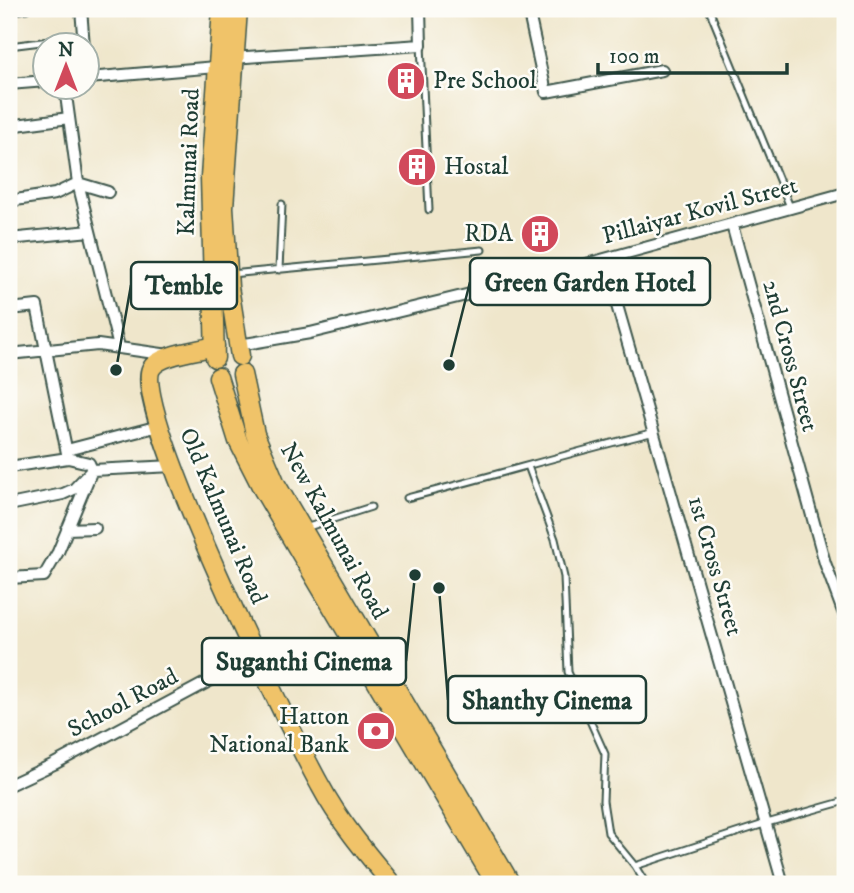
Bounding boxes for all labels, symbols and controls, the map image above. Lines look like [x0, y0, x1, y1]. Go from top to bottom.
north arrow [32, 32, 102, 102]
scale bar [598, 32, 788, 76]
text: N [58, 39, 74, 62]
text: 100 m [609, 44, 660, 70]
building icon: Pre School [385, 60, 427, 102]
place label: Pre School [433, 66, 538, 96]
street label: Kalmunai Road [171, 88, 207, 236]
building icon: Hostal [396, 146, 438, 188]
place label: Hostal [444, 152, 509, 182]
street label: Pillaiyar Kovil Street [599, 170, 801, 251]
building icon: RDA [519, 213, 561, 255]
place label: RDA [464, 219, 514, 249]
callout: Green Garden Hotel [470, 258, 710, 305]
callout: Temble [131, 262, 237, 309]
text: Green Garden Hotel [484, 267, 697, 300]
text: Temble [144, 270, 223, 303]
street label: 2nd Cross Street [755, 277, 825, 435]
street label: Old Kalmunai Road [172, 423, 274, 609]
street label: New Kalmunai Road [273, 438, 395, 625]
street label: 1st Cross Street [681, 493, 749, 640]
callout: Suganthi Cinema [202, 638, 406, 685]
text: Suganthi Cinema [216, 646, 393, 679]
street label: School Road [63, 661, 183, 745]
callout: Shanthy Cinema [448, 676, 646, 723]
text: Shanthy Cinema [462, 685, 633, 718]
place label: Hatton National Bank [209, 702, 349, 760]
bank icon: Hatton National Bank [355, 710, 397, 752]

